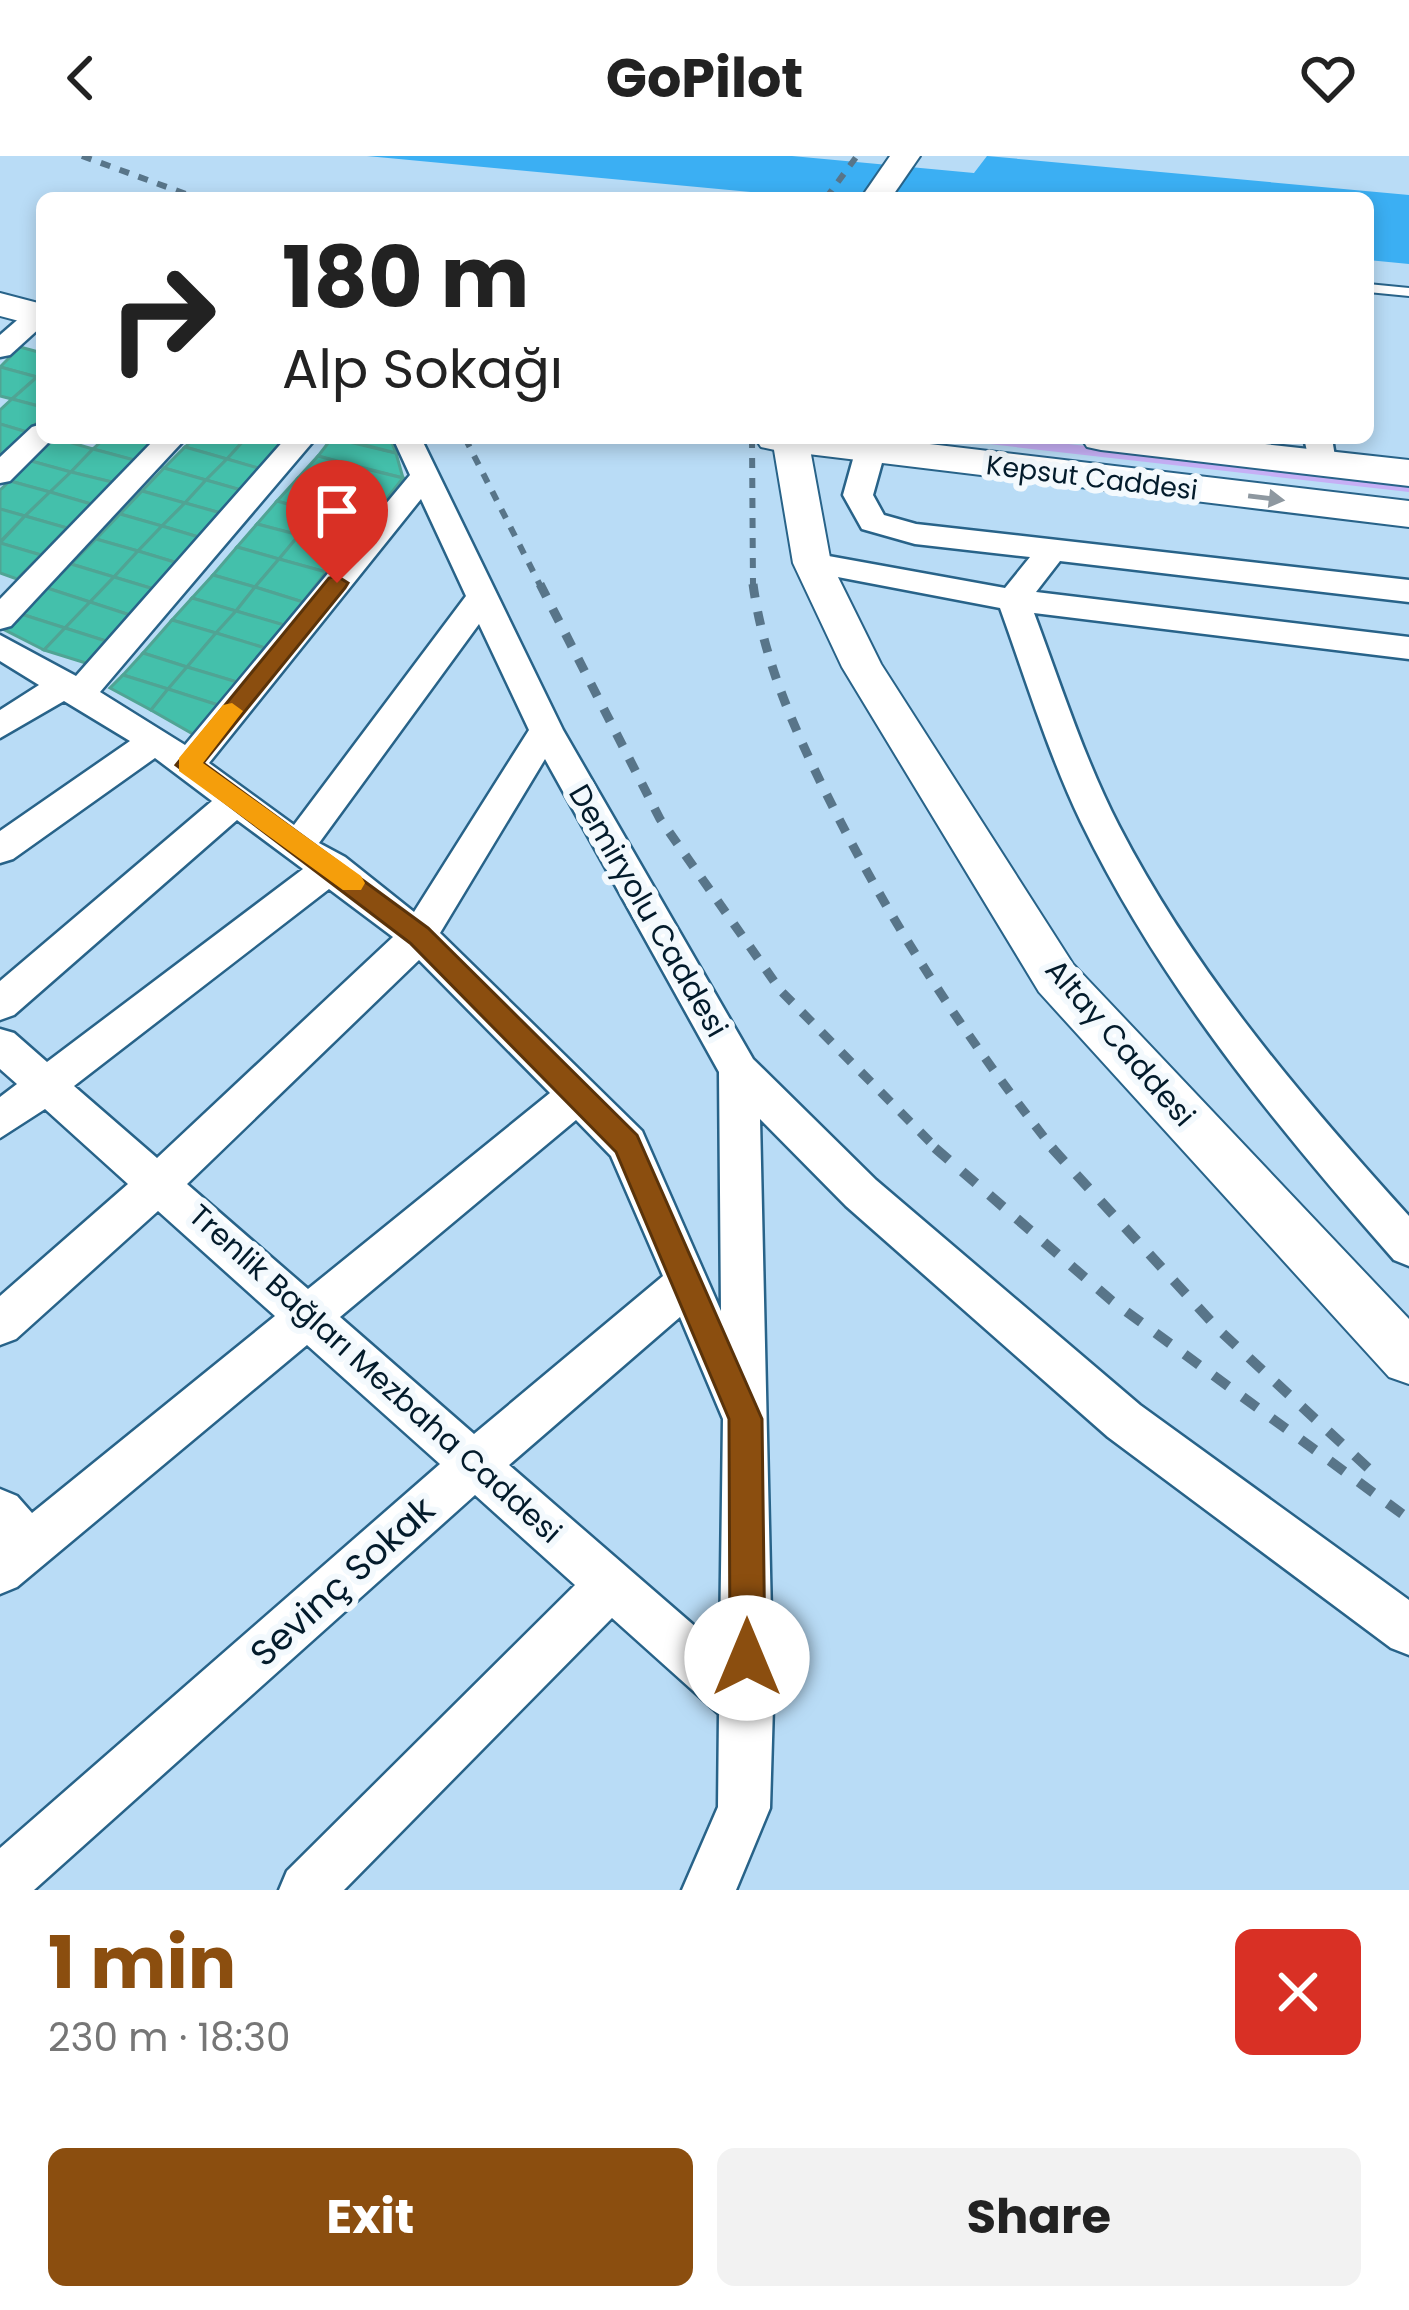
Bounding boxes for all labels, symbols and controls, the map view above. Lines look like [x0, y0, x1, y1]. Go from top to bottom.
text: GoPilot [606, 40, 803, 116]
icon: back [48, 45, 114, 111]
icon: heart [1295, 45, 1361, 111]
text: 180 m [282, 219, 530, 336]
icon: right [84, 240, 240, 396]
text: Alp Sokağı [282, 331, 563, 407]
street label: Kepsut Caddesi [984, 446, 1200, 509]
pin [286, 460, 388, 583]
icon: arrive [304, 478, 370, 544]
one-way arrow [1248, 488, 1286, 507]
street label: Demiryolu Caddesi [558, 776, 738, 1045]
street label: Altay Caddesi [1035, 950, 1205, 1136]
street label: Trenlik Bağları Mezbaha Caddesi [179, 1194, 571, 1553]
street label: Sevinç Sokak [239, 1484, 446, 1678]
position arrow [684, 1595, 810, 1721]
text: 1 min [48, 1912, 236, 2013]
button: close [1235, 1929, 1361, 2055]
text: 230 m · 18:30 [48, 2010, 290, 2065]
button: Exit [48, 2148, 693, 2286]
button: Share [717, 2148, 1361, 2286]

